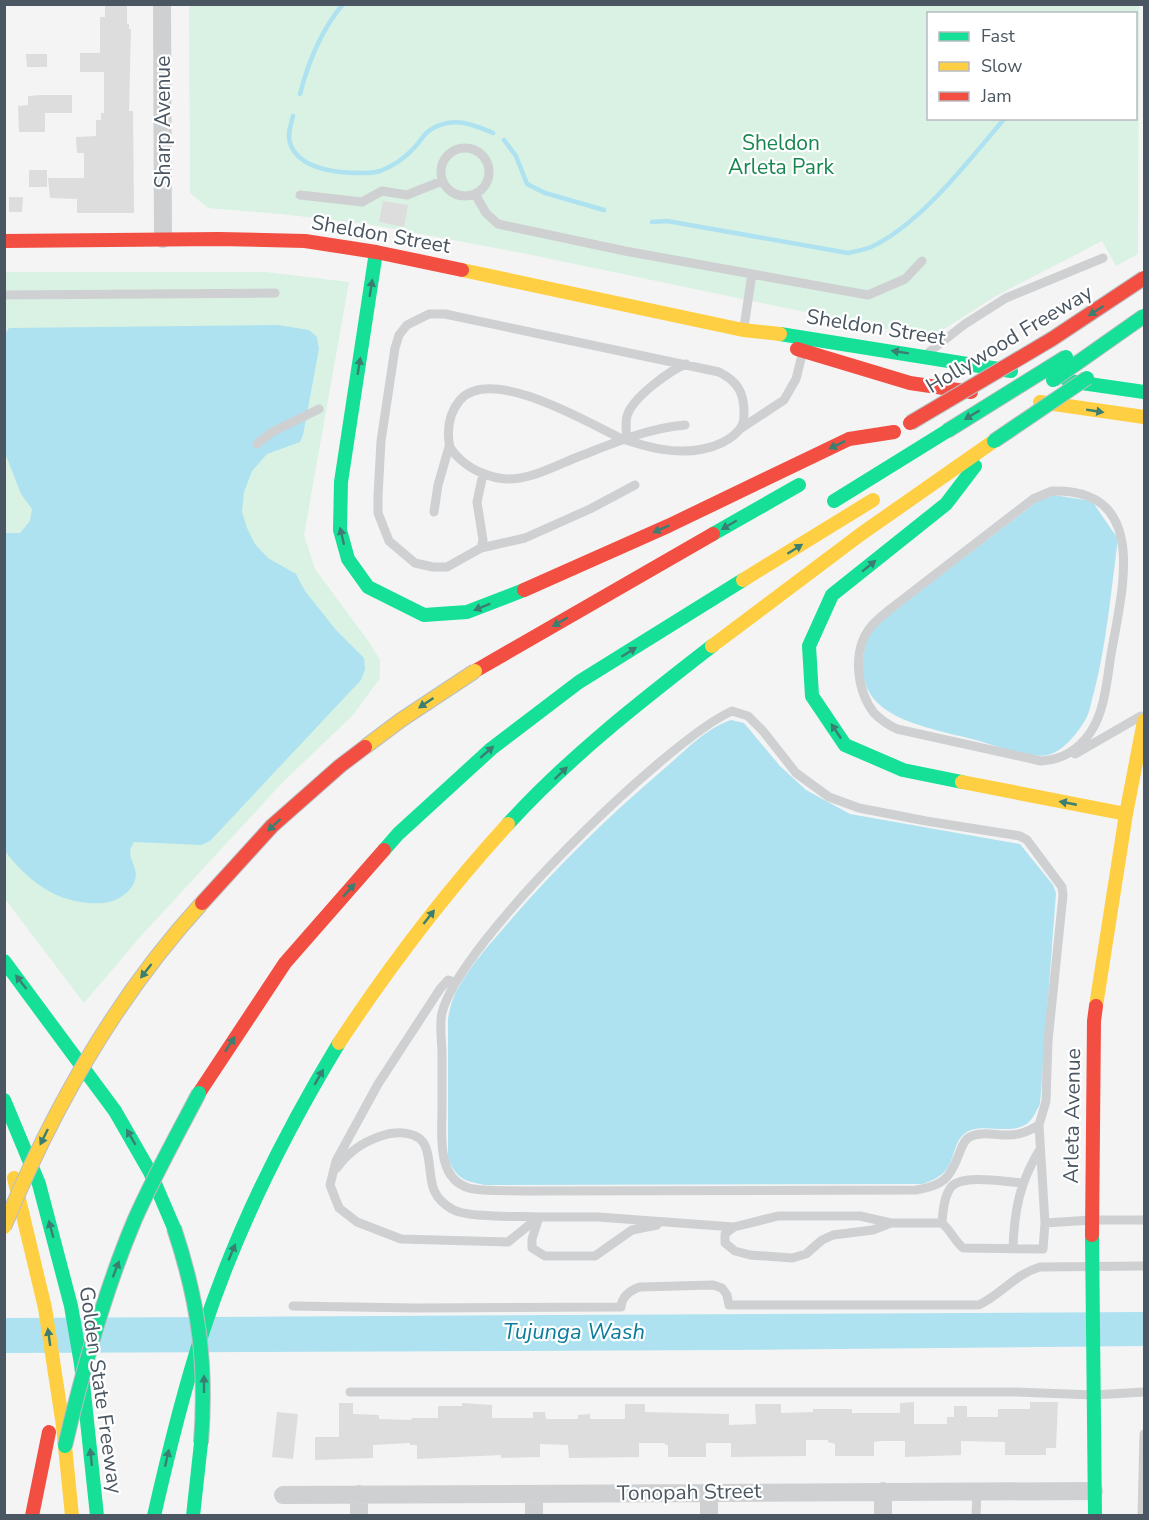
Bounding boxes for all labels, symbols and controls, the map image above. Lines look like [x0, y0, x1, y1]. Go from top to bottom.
legend [927, 12, 1137, 120]
text: Fast [981, 24, 1016, 48]
text: Slow [981, 54, 1022, 78]
street label: Sharp Avenue [149, 56, 177, 188]
text: Jam [980, 84, 1012, 108]
park label: Sheldon Arleta Park [728, 129, 834, 181]
street label: Sheldon Street [309, 208, 453, 260]
one-way arrow [366, 278, 375, 297]
street label: Hollywood Freeway [920, 278, 1098, 400]
street label: Sheldon Street [804, 302, 948, 352]
one-way arrow [1088, 306, 1104, 317]
one-way arrow [891, 347, 910, 356]
one-way arrow [354, 357, 363, 376]
one-way arrow [1086, 406, 1105, 415]
one-way arrow [964, 410, 980, 421]
one-way arrow [828, 440, 845, 449]
one-way arrow [720, 520, 737, 530]
one-way arrow [652, 525, 670, 534]
one-way arrow [337, 526, 346, 545]
one-way arrow [787, 544, 803, 555]
one-way arrow [861, 560, 876, 572]
one-way arrow [473, 602, 491, 612]
one-way arrow [551, 617, 568, 627]
one-way arrow [621, 646, 637, 657]
one-way arrow [419, 697, 435, 709]
one-way arrow [831, 723, 842, 739]
one-way arrow [479, 746, 494, 759]
one-way arrow [553, 767, 568, 780]
one-way arrow [1058, 798, 1077, 807]
one-way arrow [268, 817, 282, 831]
one-way arrow [342, 883, 355, 898]
one-way arrow [423, 909, 435, 924]
one-way arrow [140, 963, 152, 979]
one-way arrow [15, 974, 27, 990]
one-way arrow [224, 1036, 236, 1052]
street label: Arleta Avenue [1057, 1048, 1087, 1184]
one-way arrow [314, 1069, 324, 1086]
one-way arrow [126, 1128, 136, 1145]
one-way arrow [40, 1129, 49, 1146]
one-way arrow [46, 1220, 55, 1238]
one-way arrow [227, 1242, 237, 1260]
one-way arrow [111, 1260, 121, 1278]
street label: Golden State Freeway [73, 1285, 129, 1496]
water label: Tujunga Wash [503, 1317, 645, 1347]
one-way arrow [44, 1328, 53, 1347]
one-way arrow [199, 1375, 209, 1394]
one-way arrow [86, 1448, 96, 1467]
one-way arrow [163, 1449, 172, 1468]
street label: Tonopah Street [617, 1477, 762, 1507]

